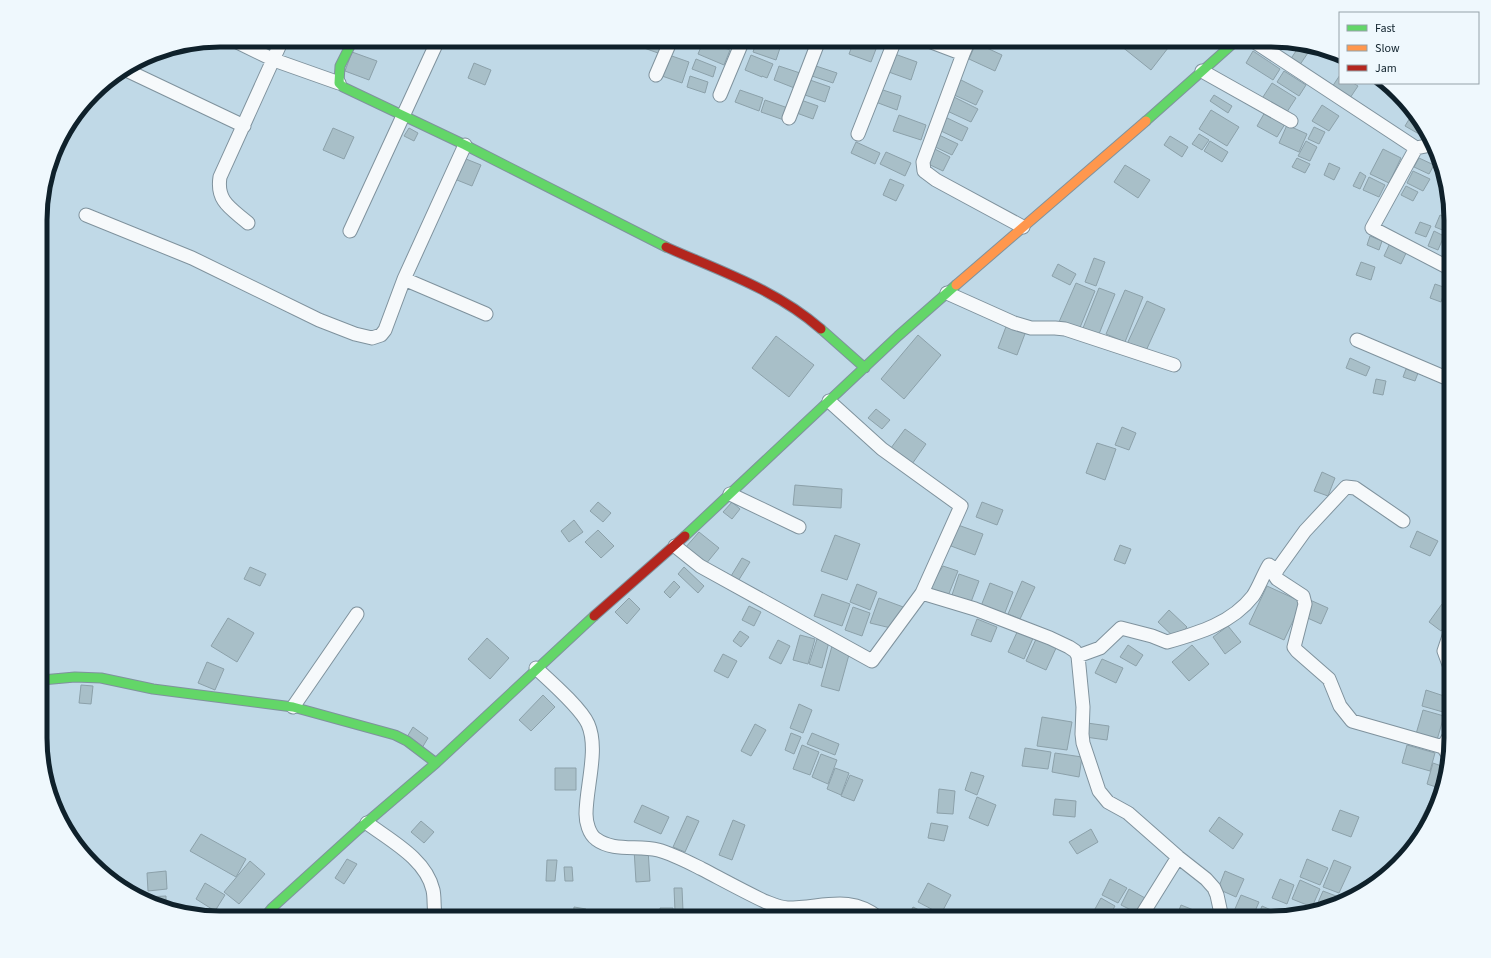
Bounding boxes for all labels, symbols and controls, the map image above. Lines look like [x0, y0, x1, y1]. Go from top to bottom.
legend [1339, 12, 1479, 84]
text: Fast [1375, 20, 1395, 37]
text: Slow [1375, 40, 1400, 57]
text: Jam [1375, 60, 1397, 77]

